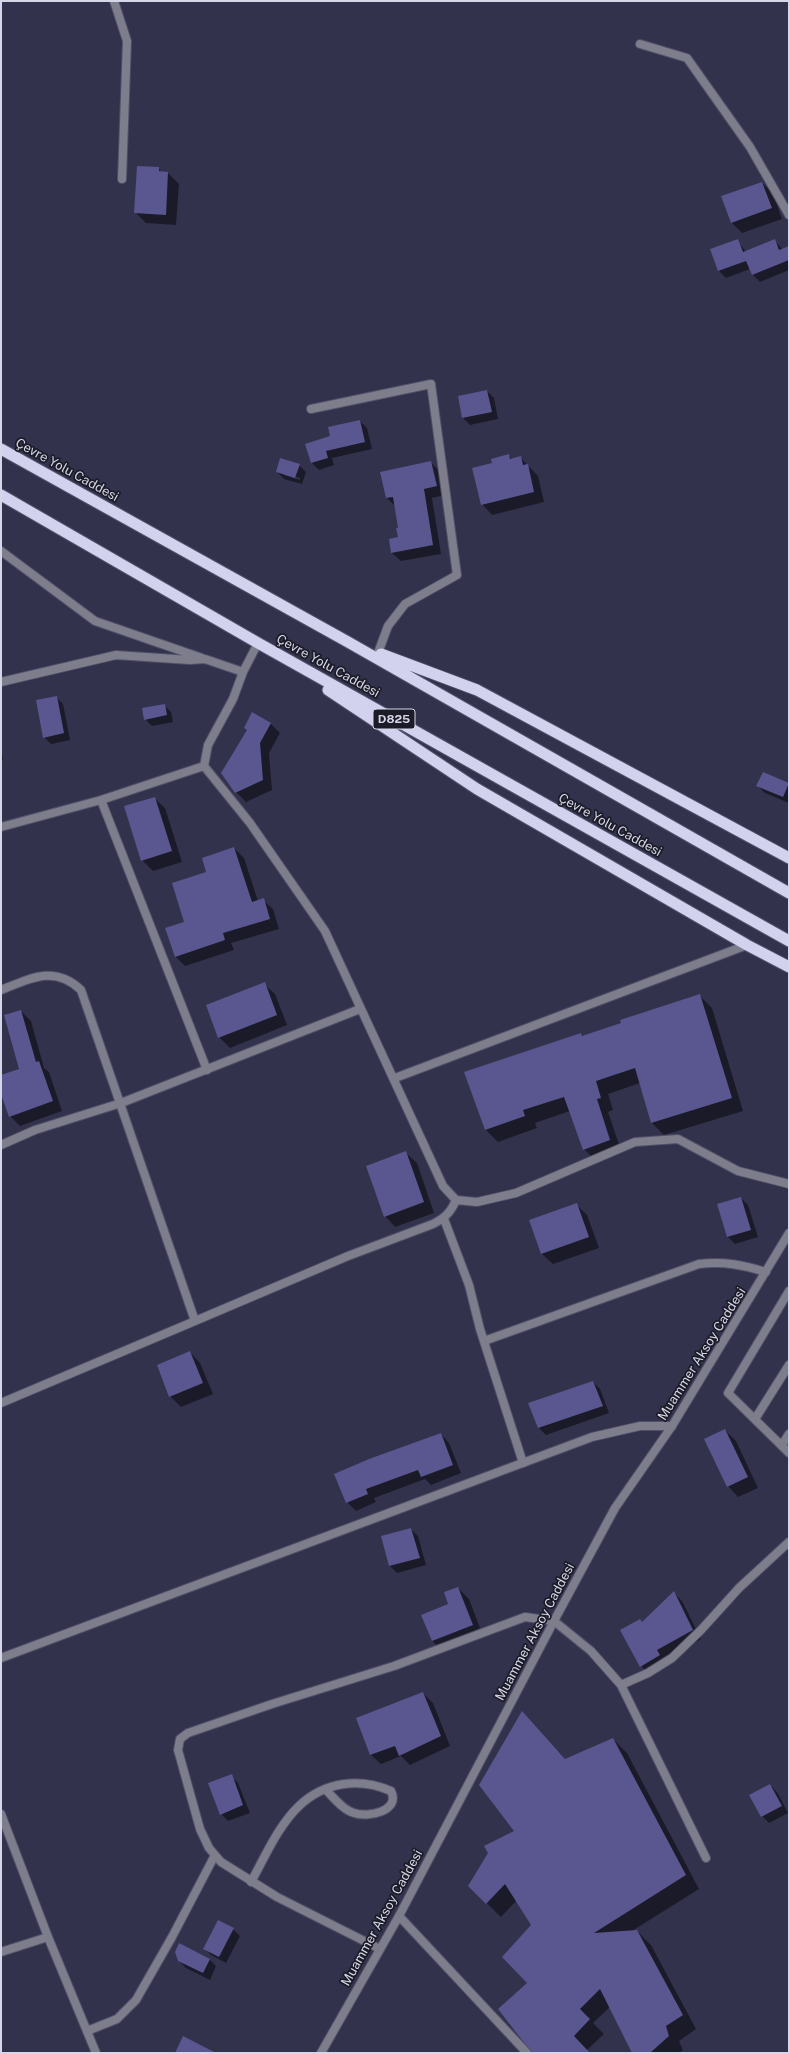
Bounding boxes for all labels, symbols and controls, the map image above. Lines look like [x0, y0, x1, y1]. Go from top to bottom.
street label: Çevre Yolu Caddesi [13, 435, 121, 505]
street label: Çevre Yolu Caddesi [274, 631, 382, 701]
road number: D825 [373, 709, 415, 729]
street label: Çevre Yolu Caddesi [556, 790, 664, 860]
street label: Muammer Aksoy Caddesi [655, 1285, 749, 1423]
street label: Muammer Aksoy Caddesi [492, 1561, 578, 1703]
street label: Muammer Aksoy Caddesi [338, 1847, 426, 1989]

